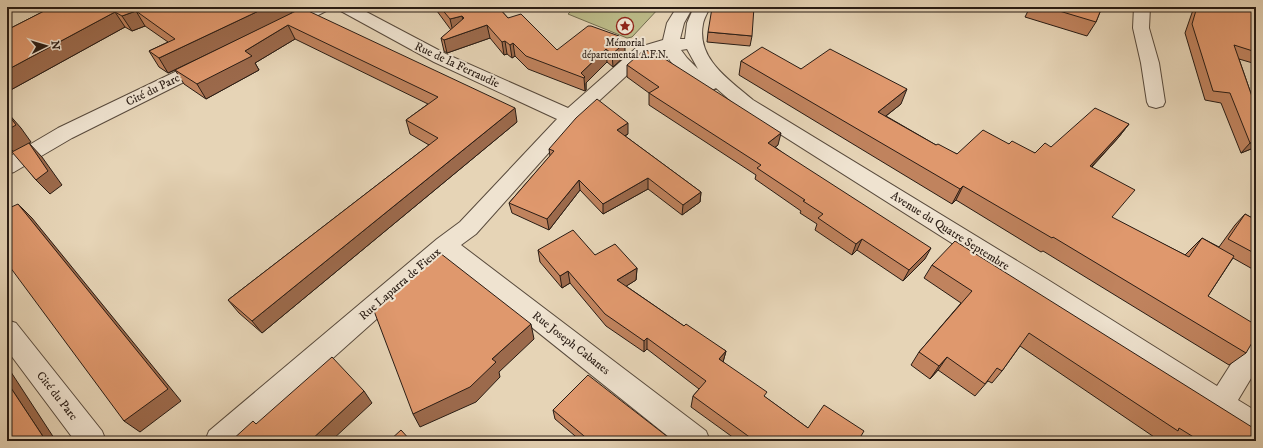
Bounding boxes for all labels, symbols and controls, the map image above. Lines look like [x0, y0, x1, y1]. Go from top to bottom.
place icon: Mémorial départemental A.F.N. [615, 16, 635, 36]
north arrow [26, 26, 66, 66]
place label: Mémorial départemental A.F.N. [582, 37, 668, 61]
street label: Rue de la Ferraudie [412, 39, 502, 91]
text: N [48, 40, 62, 50]
street label: Cité du Parc [123, 70, 183, 110]
street label: Avenue du Quatre Septembre [888, 188, 1012, 274]
street label: Rue Laparra de Fieux [356, 244, 444, 324]
street label: Rue Joseph Cabanes [529, 308, 613, 378]
street label: Cité du Parc [33, 368, 81, 424]

